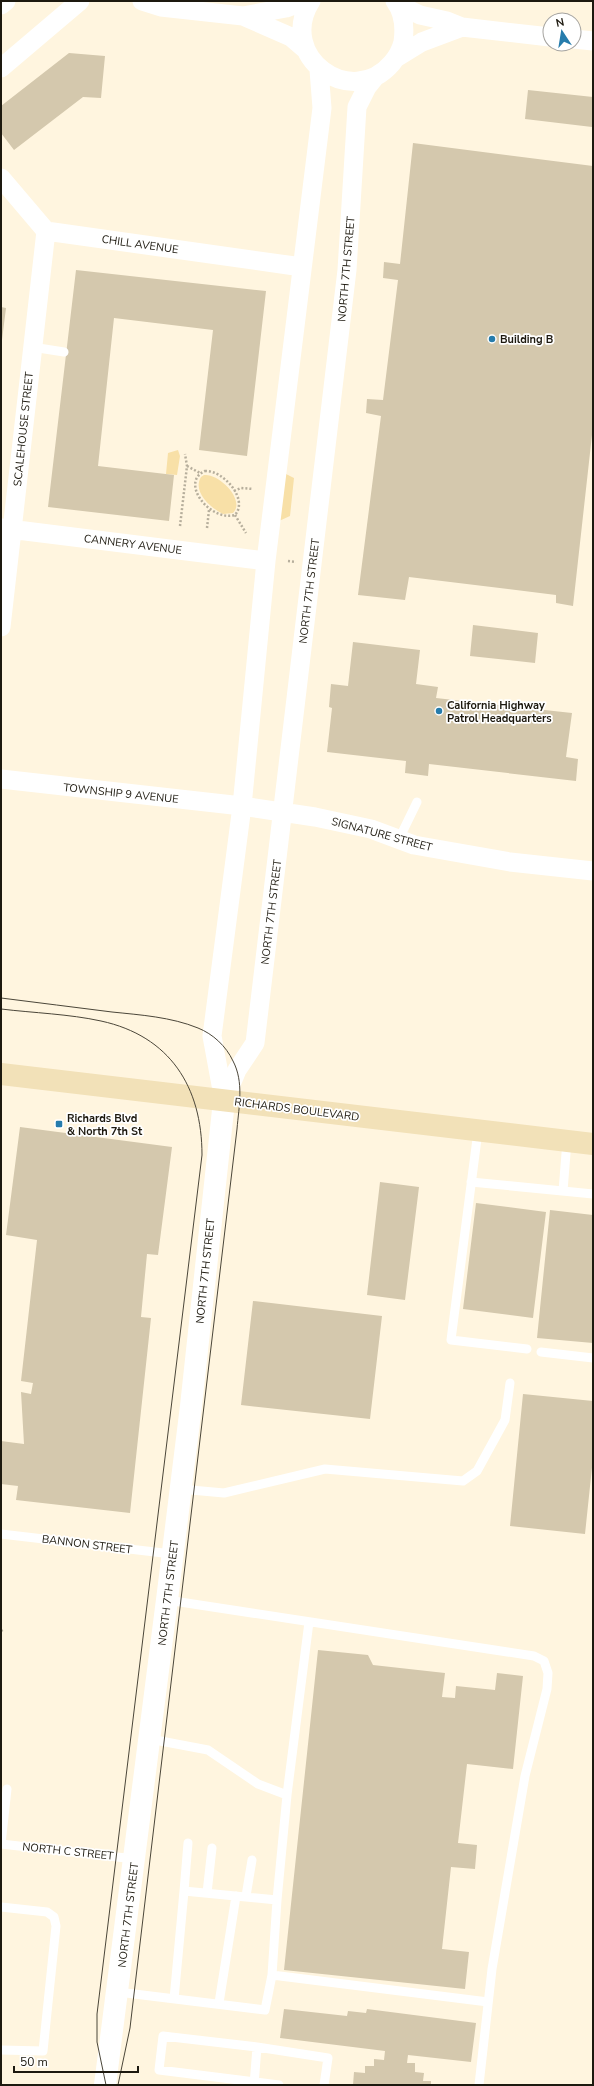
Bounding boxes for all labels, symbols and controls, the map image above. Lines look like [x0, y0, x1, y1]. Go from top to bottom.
north arrow [542, 12, 582, 52]
text: N [554, 15, 566, 31]
street label: NORTH 7TH STREET [334, 215, 359, 322]
street label: CHILL AVENUE [101, 232, 179, 257]
place label: Building B [500, 332, 553, 347]
marker: Building B [487, 334, 497, 344]
street label: SCALEHOUSE STREET [10, 371, 37, 487]
street label: CANNERY AVENUE [83, 531, 183, 558]
street label: NORTH 7TH STREET [296, 537, 323, 645]
place label: California Highway Patrol Headquarters [447, 698, 552, 726]
marker: California Highway Patrol Headquarters [434, 706, 444, 716]
street label: TOWNSHIP 9 AVENUE [63, 780, 179, 807]
street label: SIGNATURE STREET [330, 814, 434, 855]
street label: NORTH 7TH STREET [258, 858, 285, 966]
street label: RICHARDS BOULEVARD [234, 1094, 360, 1125]
place label: Richards Blvd & North 7th St [67, 1111, 143, 1139]
marker: Richards Blvd & North 7th St [54, 1119, 64, 1129]
street label: NORTH 7TH STREET [193, 1217, 219, 1324]
street label: BANNON STREET [41, 1532, 133, 1558]
street label: NORTH 7TH STREET [155, 1539, 182, 1647]
street label: NORTH C STREET [22, 1839, 115, 1864]
street label: NORTH 7TH STREET [115, 1861, 142, 1969]
scale bar [14, 2048, 138, 2074]
text: 50 m [20, 2054, 48, 2070]

